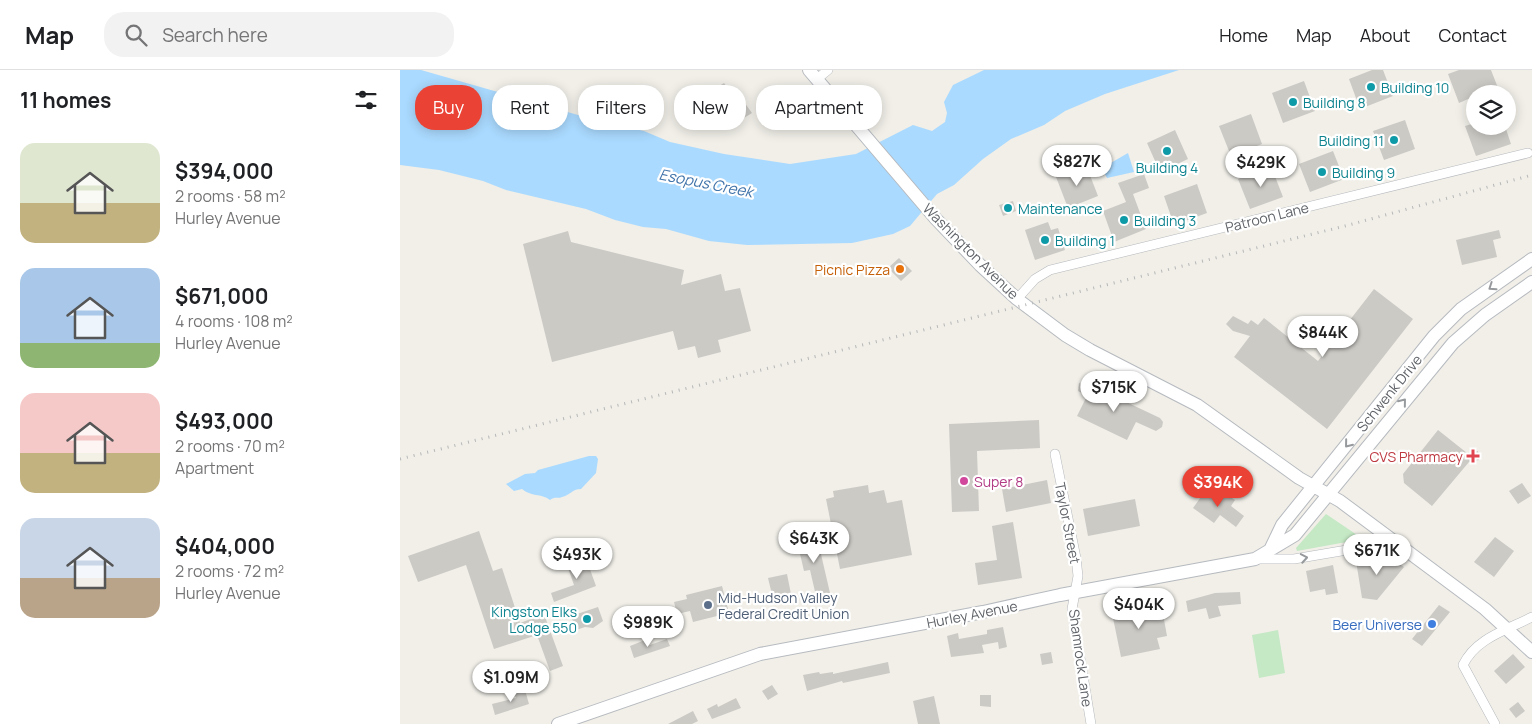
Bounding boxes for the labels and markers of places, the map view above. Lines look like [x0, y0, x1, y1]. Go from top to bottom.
place label: Building 10 [1381, 78, 1449, 97]
marker: Building 10 [1365, 81, 1377, 93]
place label: Building 8 [1303, 93, 1366, 112]
marker: Building 8 [1287, 96, 1299, 108]
place label: Building 11 [1319, 131, 1384, 150]
marker: Building 11 [1388, 134, 1400, 146]
pin: $827K [1042, 144, 1112, 187]
marker: Building 4 [1161, 145, 1173, 157]
pin: $429K [1226, 146, 1296, 188]
place label: Building 4 [1136, 158, 1198, 177]
place label: Building 9 [1332, 163, 1395, 182]
marker: Building 9 [1316, 166, 1328, 178]
place label: Maintenance [1018, 199, 1103, 218]
marker: Maintenance [1002, 202, 1014, 214]
place label: Building 3 [1134, 211, 1196, 230]
marker: Building 3 [1118, 214, 1130, 226]
place label: Building 1 [1055, 231, 1115, 250]
marker: Building 1 [1039, 234, 1051, 246]
place label: Picnic Pizza [814, 260, 890, 279]
marker: Picnic Pizza [894, 263, 906, 275]
pin: $844K [1288, 316, 1358, 358]
pin: $715K [1079, 370, 1149, 413]
place label: CVS Pharmacy [1370, 447, 1464, 466]
marker: CVS Pharmacy [1467, 450, 1479, 462]
pin: $394K [1183, 466, 1253, 508]
place label: Super 8 [974, 472, 1023, 491]
marker: Super 8 [958, 475, 970, 487]
pin: $643K [779, 522, 849, 564]
pin: $671K [1342, 534, 1412, 576]
pin: $493K [542, 538, 612, 580]
place label: Mid-Hudson Valley Federal Credit Union [718, 588, 849, 623]
pin: $404K [1104, 588, 1174, 630]
marker: Mid-Hudson Valley Federal Credit Union [702, 599, 714, 611]
place label: Kingston Elks Lodge 550 [491, 602, 577, 637]
pin: $989K [613, 606, 683, 648]
marker: Kingston Elks Lodge 550 [581, 613, 593, 625]
place label: Beer Universe [1332, 615, 1422, 634]
marker: Beer Universe [1426, 618, 1438, 630]
pin: $1.09M [470, 660, 552, 703]

